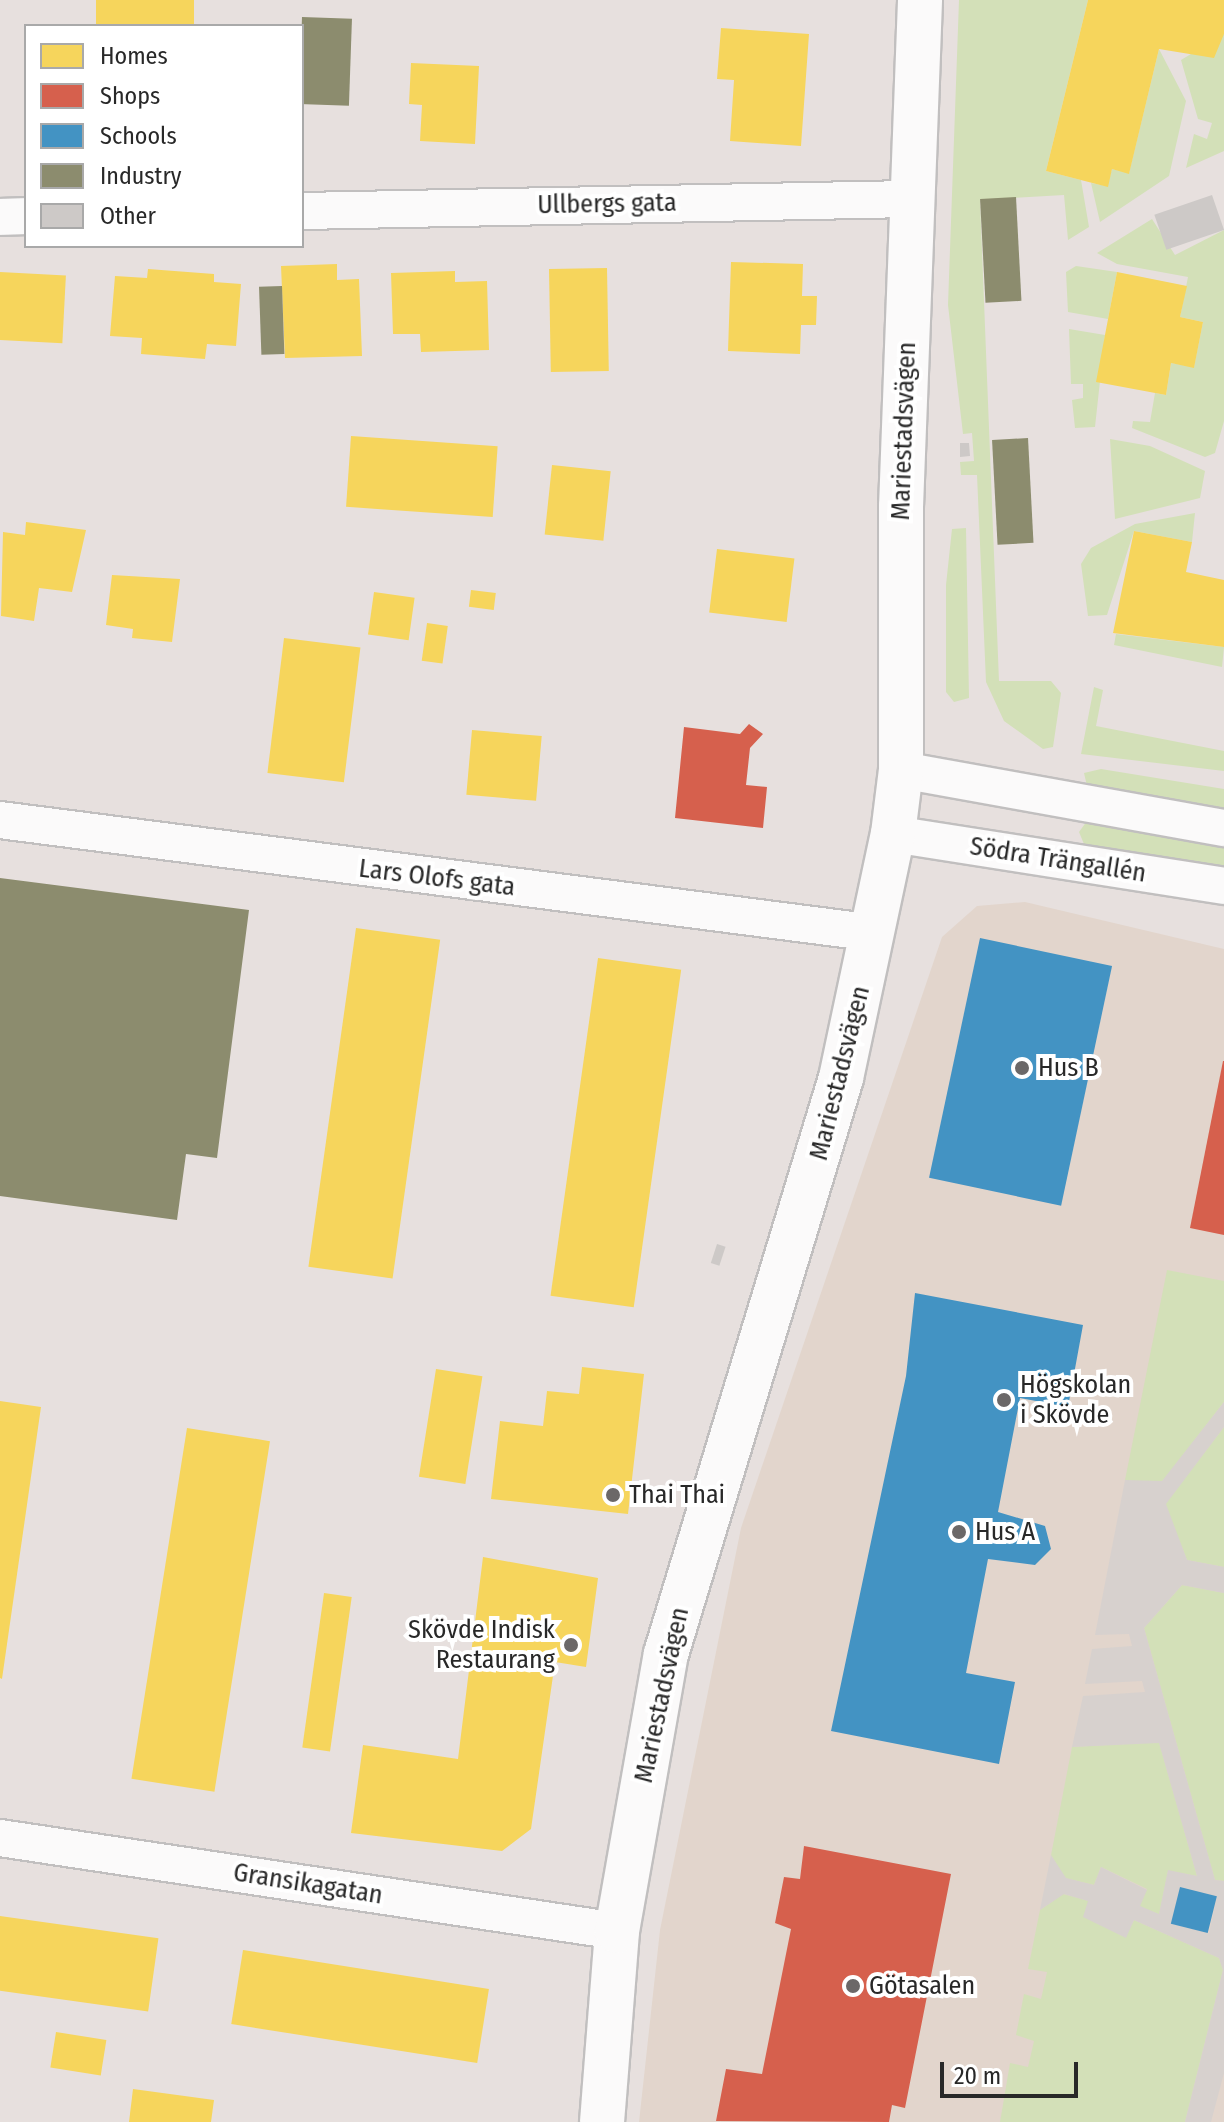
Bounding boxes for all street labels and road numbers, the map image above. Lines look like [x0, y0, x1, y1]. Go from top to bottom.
street label: Ullbergs gata [537, 187, 677, 221]
street label: Mariestadsvägen [885, 341, 923, 521]
street label: Södra Trängallén [968, 831, 1148, 889]
street label: Lars Olofs gata [357, 853, 517, 903]
street label: Mariestadsvägen [803, 983, 877, 1163]
street label: Mariestadsvägen [628, 1604, 696, 1786]
street label: Gransikagatan [231, 1857, 385, 1911]

